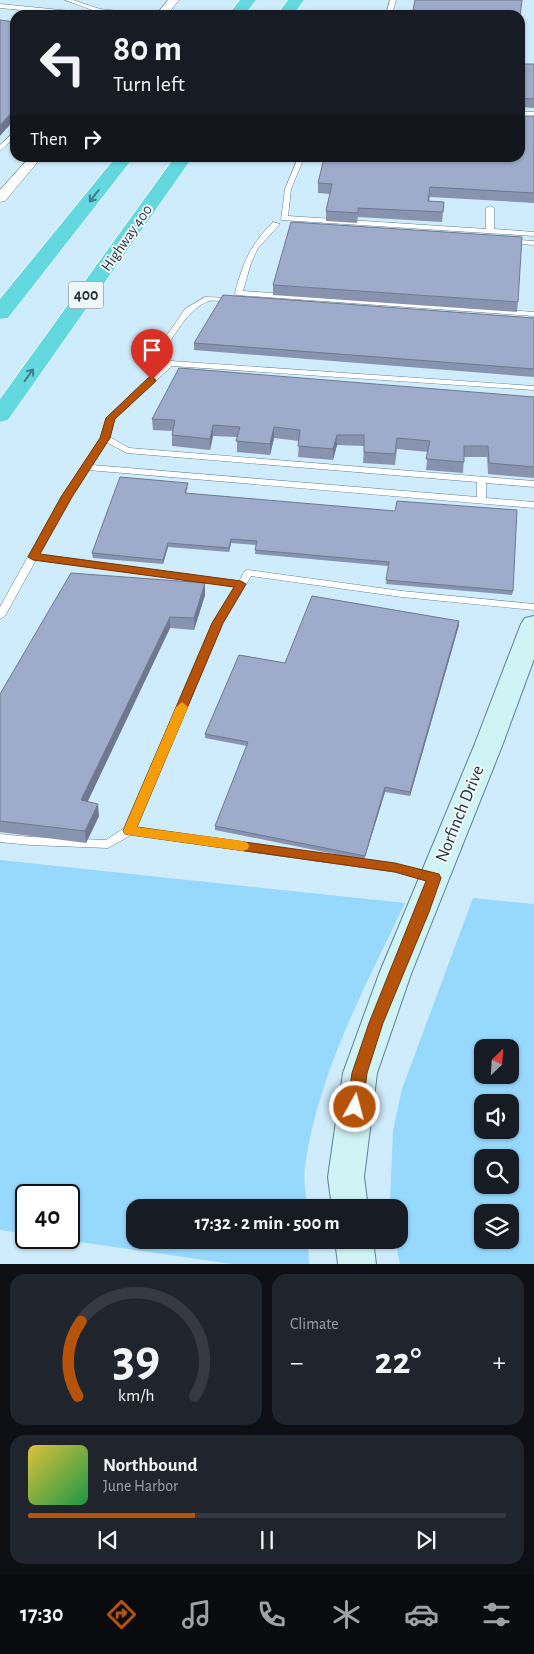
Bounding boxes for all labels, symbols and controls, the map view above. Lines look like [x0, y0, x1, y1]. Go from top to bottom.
icon: left [30, 30, 95, 95]
text: 80 m [113, 32, 182, 67]
text: Turn left [113, 73, 185, 95]
icon: right [78, 125, 106, 153]
text: Then [30, 130, 68, 149]
one-way arrow [88, 189, 99, 202]
street label: Highway 400 [99, 202, 155, 274]
road number: 400 [68, 282, 104, 308]
pin [131, 329, 173, 380]
icon: arrive [138, 336, 166, 364]
one-way arrow [24, 368, 34, 382]
street label: Norfinch Drive [432, 763, 488, 865]
north arrow [474, 1039, 519, 1084]
map controls [474, 1039, 519, 1249]
position arrow [328, 1080, 380, 1132]
button: sound [474, 1094, 519, 1139]
button: search [474, 1149, 519, 1194]
speed limit sign: 40 [15, 1184, 80, 1249]
button: layers [474, 1204, 519, 1249]
text: 17:32 · 2 min · 500 m [194, 1214, 340, 1233]
text: Climate [290, 1316, 339, 1332]
text: 39 [112, 1333, 160, 1385]
text: 22° [375, 1343, 421, 1381]
text: − [290, 1349, 303, 1377]
text: + [493, 1349, 506, 1377]
text: km/h [118, 1387, 154, 1405]
text: Northbound [103, 1456, 198, 1475]
text: June Harbor [103, 1478, 178, 1494]
icon: previous [94, 1526, 122, 1554]
icon: pause [253, 1526, 281, 1554]
icon: next [412, 1526, 440, 1554]
icon: directions [104, 1597, 139, 1632]
icon: music [179, 1597, 214, 1632]
icon: phone [254, 1597, 289, 1632]
icon: climate [329, 1597, 364, 1632]
icon: car [404, 1597, 439, 1632]
icon: filters [479, 1597, 514, 1632]
text: 17:30 [20, 1603, 63, 1625]

